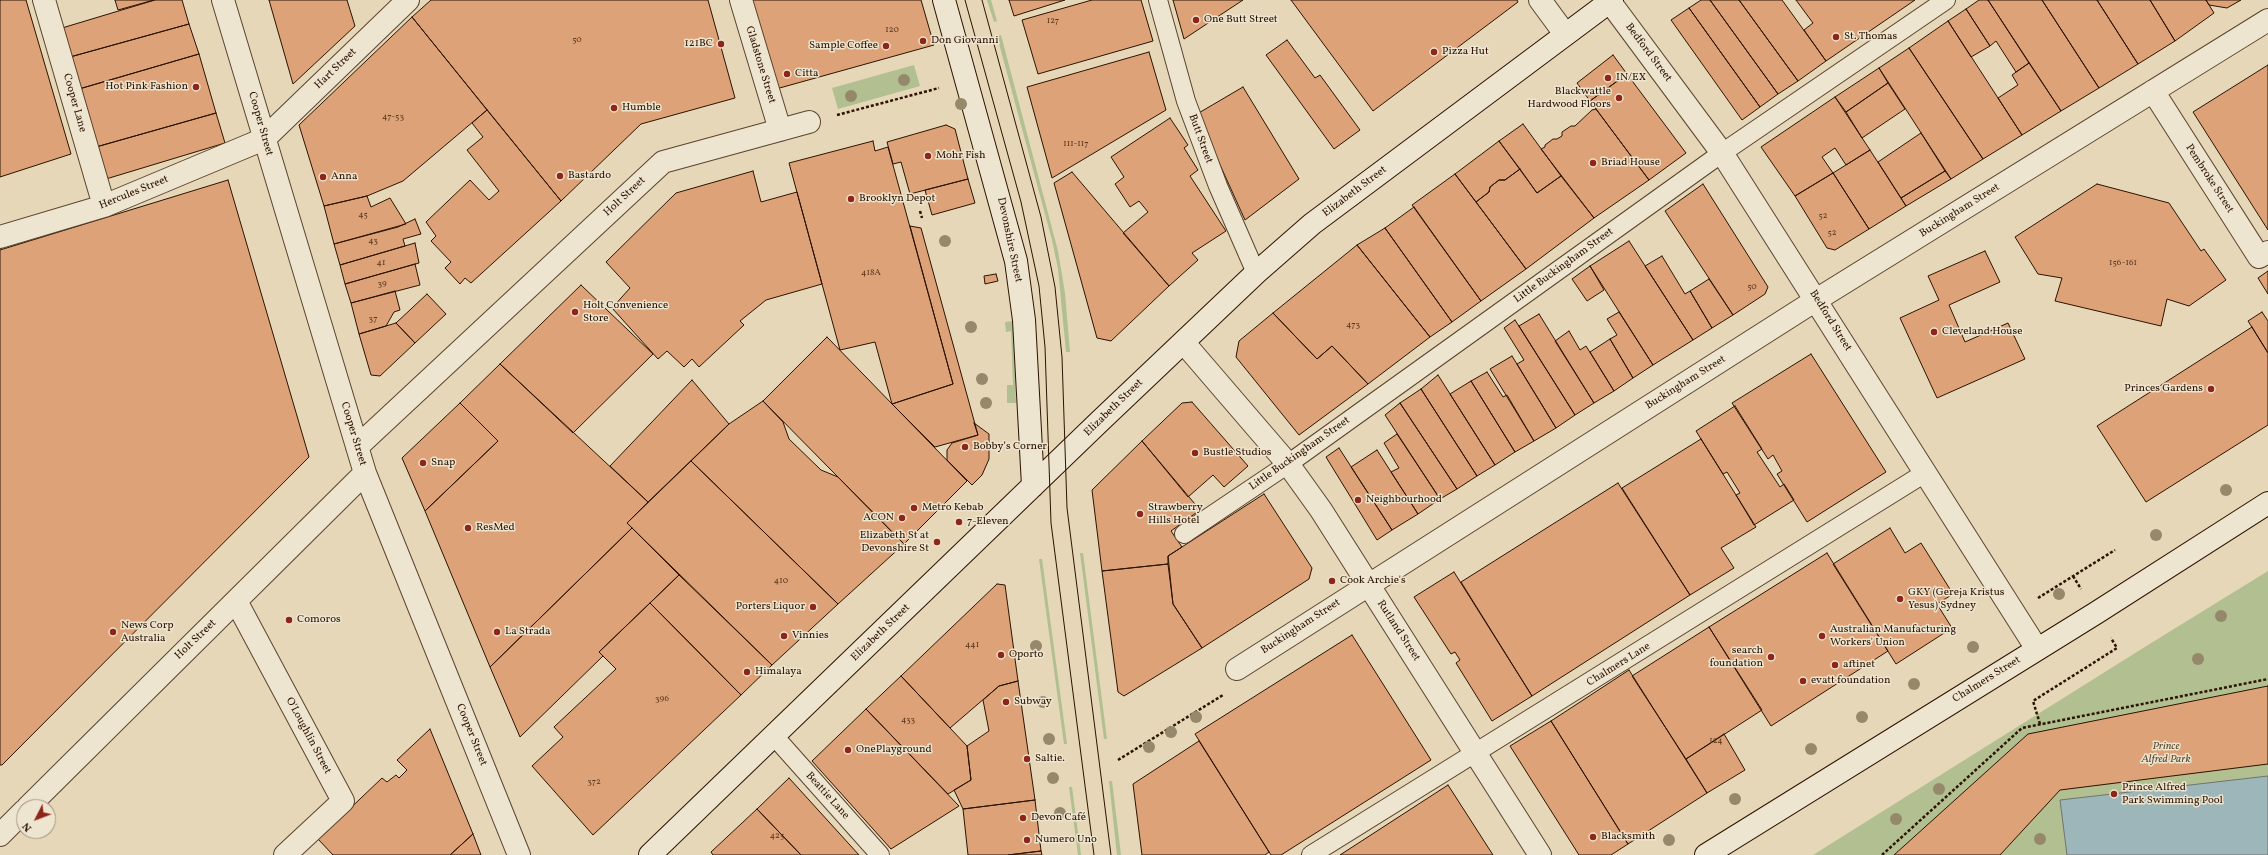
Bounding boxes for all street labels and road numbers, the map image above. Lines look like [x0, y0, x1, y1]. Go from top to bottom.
street label: Bedford Street [1622, 21, 1674, 85]
street label: Gladstone Street [742, 25, 778, 105]
street label: Hart Street [312, 46, 360, 92]
street label: Cooper Lane [59, 72, 89, 134]
street label: Cooper Street [245, 90, 275, 158]
street label: Butt Street [1185, 112, 1215, 166]
street label: Pembroke Street [2182, 142, 2236, 216]
street label: Elizabeth Street [1320, 164, 1390, 220]
street label: Hercules Street [97, 173, 171, 213]
street label: Holt Street [601, 174, 649, 220]
street label: Buckingham Street [1917, 181, 2003, 241]
street label: Devonshire Street [994, 196, 1024, 284]
street label: Little Buckingham Street [1512, 225, 1616, 307]
street label: Bedford Street [1806, 288, 1854, 354]
street label: Buckingham Street [1643, 353, 1729, 413]
street label: Elizabeth Street [1082, 377, 1146, 439]
street label: Cooper Street [337, 400, 369, 468]
street label: Little Buckingham Street [1247, 414, 1353, 494]
street label: Buckingham Street [1259, 596, 1343, 658]
street label: Rutland Street [1373, 598, 1423, 664]
street label: Elizabeth Street [849, 602, 913, 664]
street label: Holt Street [173, 617, 219, 663]
street label: Chalmers Lane [1585, 640, 1653, 690]
street label: Chalmers Street [1951, 654, 2023, 706]
street label: O'Loughlin Street [282, 696, 334, 776]
street label: Cooper Street [453, 702, 489, 768]
street label: Beattie Lane [802, 770, 852, 822]

